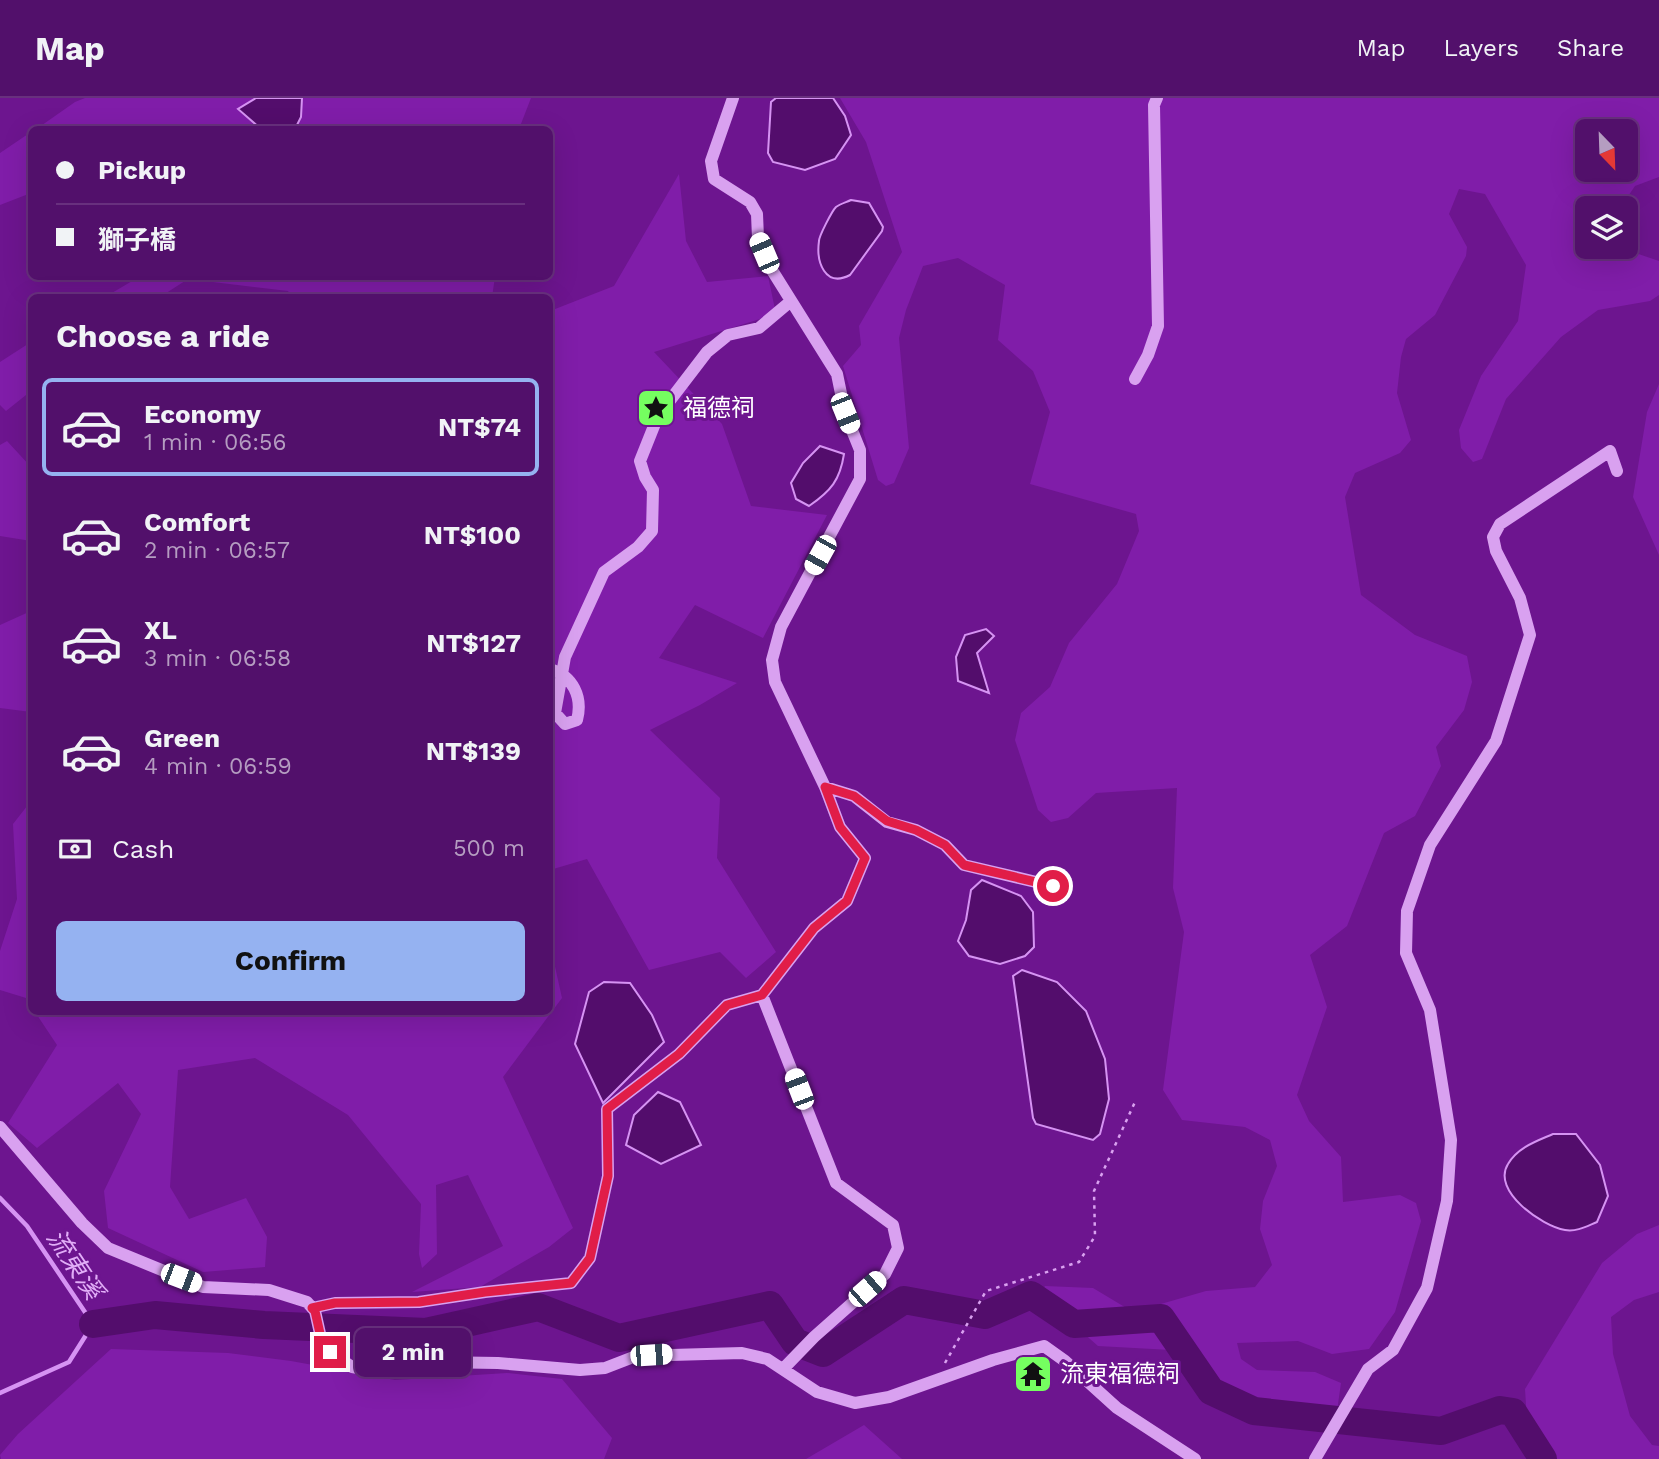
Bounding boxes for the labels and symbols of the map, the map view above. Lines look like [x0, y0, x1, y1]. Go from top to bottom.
north arrow [1575, 119, 1638, 182]
car [747, 230, 782, 276]
place icon: 福德祠 [635, 387, 677, 429]
car [828, 390, 863, 436]
place label: 福德祠 [683, 394, 755, 422]
car [801, 532, 840, 578]
route start [1037, 870, 1069, 902]
car [782, 1066, 817, 1112]
water label: 流東溪 [41, 1223, 111, 1308]
car [158, 1261, 205, 1295]
car [845, 1267, 890, 1311]
callout: 2 min [354, 1328, 470, 1376]
route end [314, 1336, 346, 1368]
car [630, 1343, 673, 1367]
temple icon: 流東福德祠 [1012, 1353, 1054, 1395]
place label: 流東福德祠 [1060, 1360, 1180, 1388]

